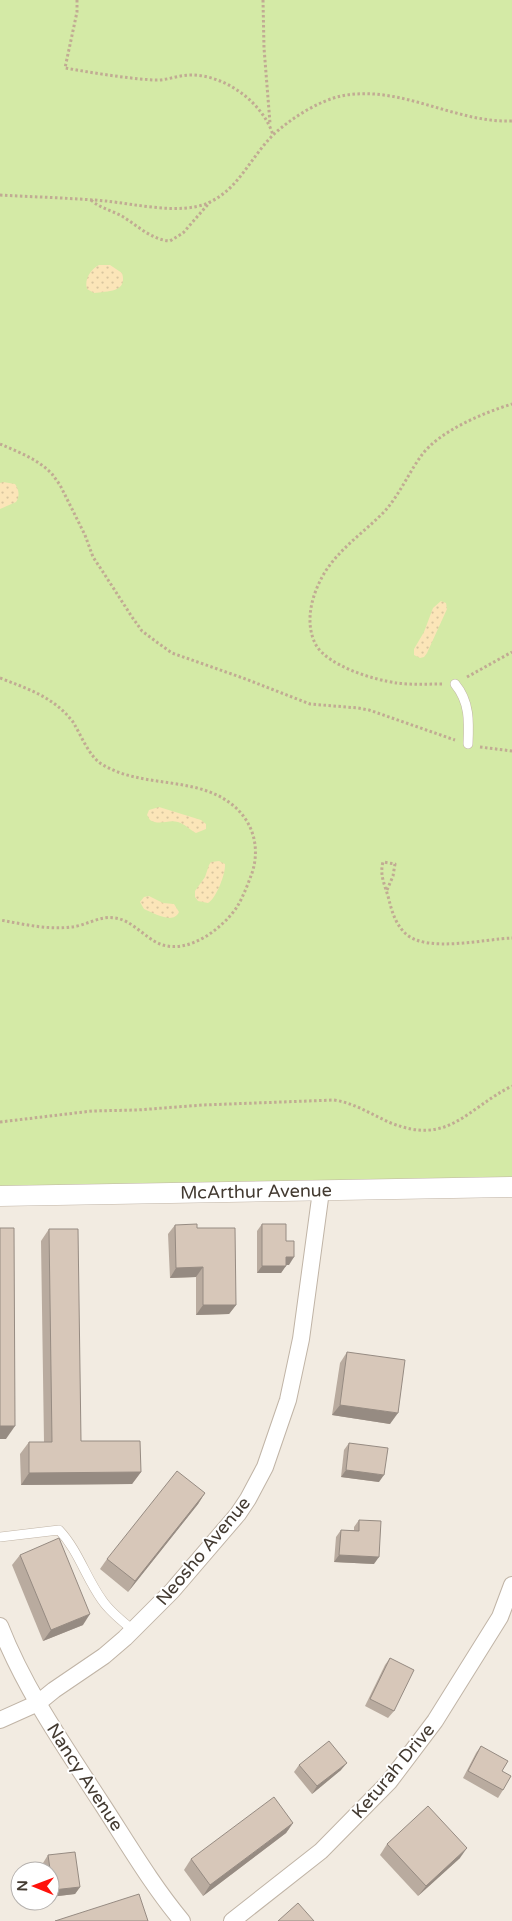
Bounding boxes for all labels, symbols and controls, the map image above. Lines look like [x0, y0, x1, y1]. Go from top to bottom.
street label: McArthur Avenue [180, 1179, 332, 1204]
street label: Neosho Avenue [151, 1492, 255, 1610]
street label: Nancy Avenue [42, 1719, 128, 1835]
street label: Keturah Drive [347, 1719, 439, 1823]
north arrow [10, 1861, 60, 1911]
text: N [14, 1880, 31, 1892]

